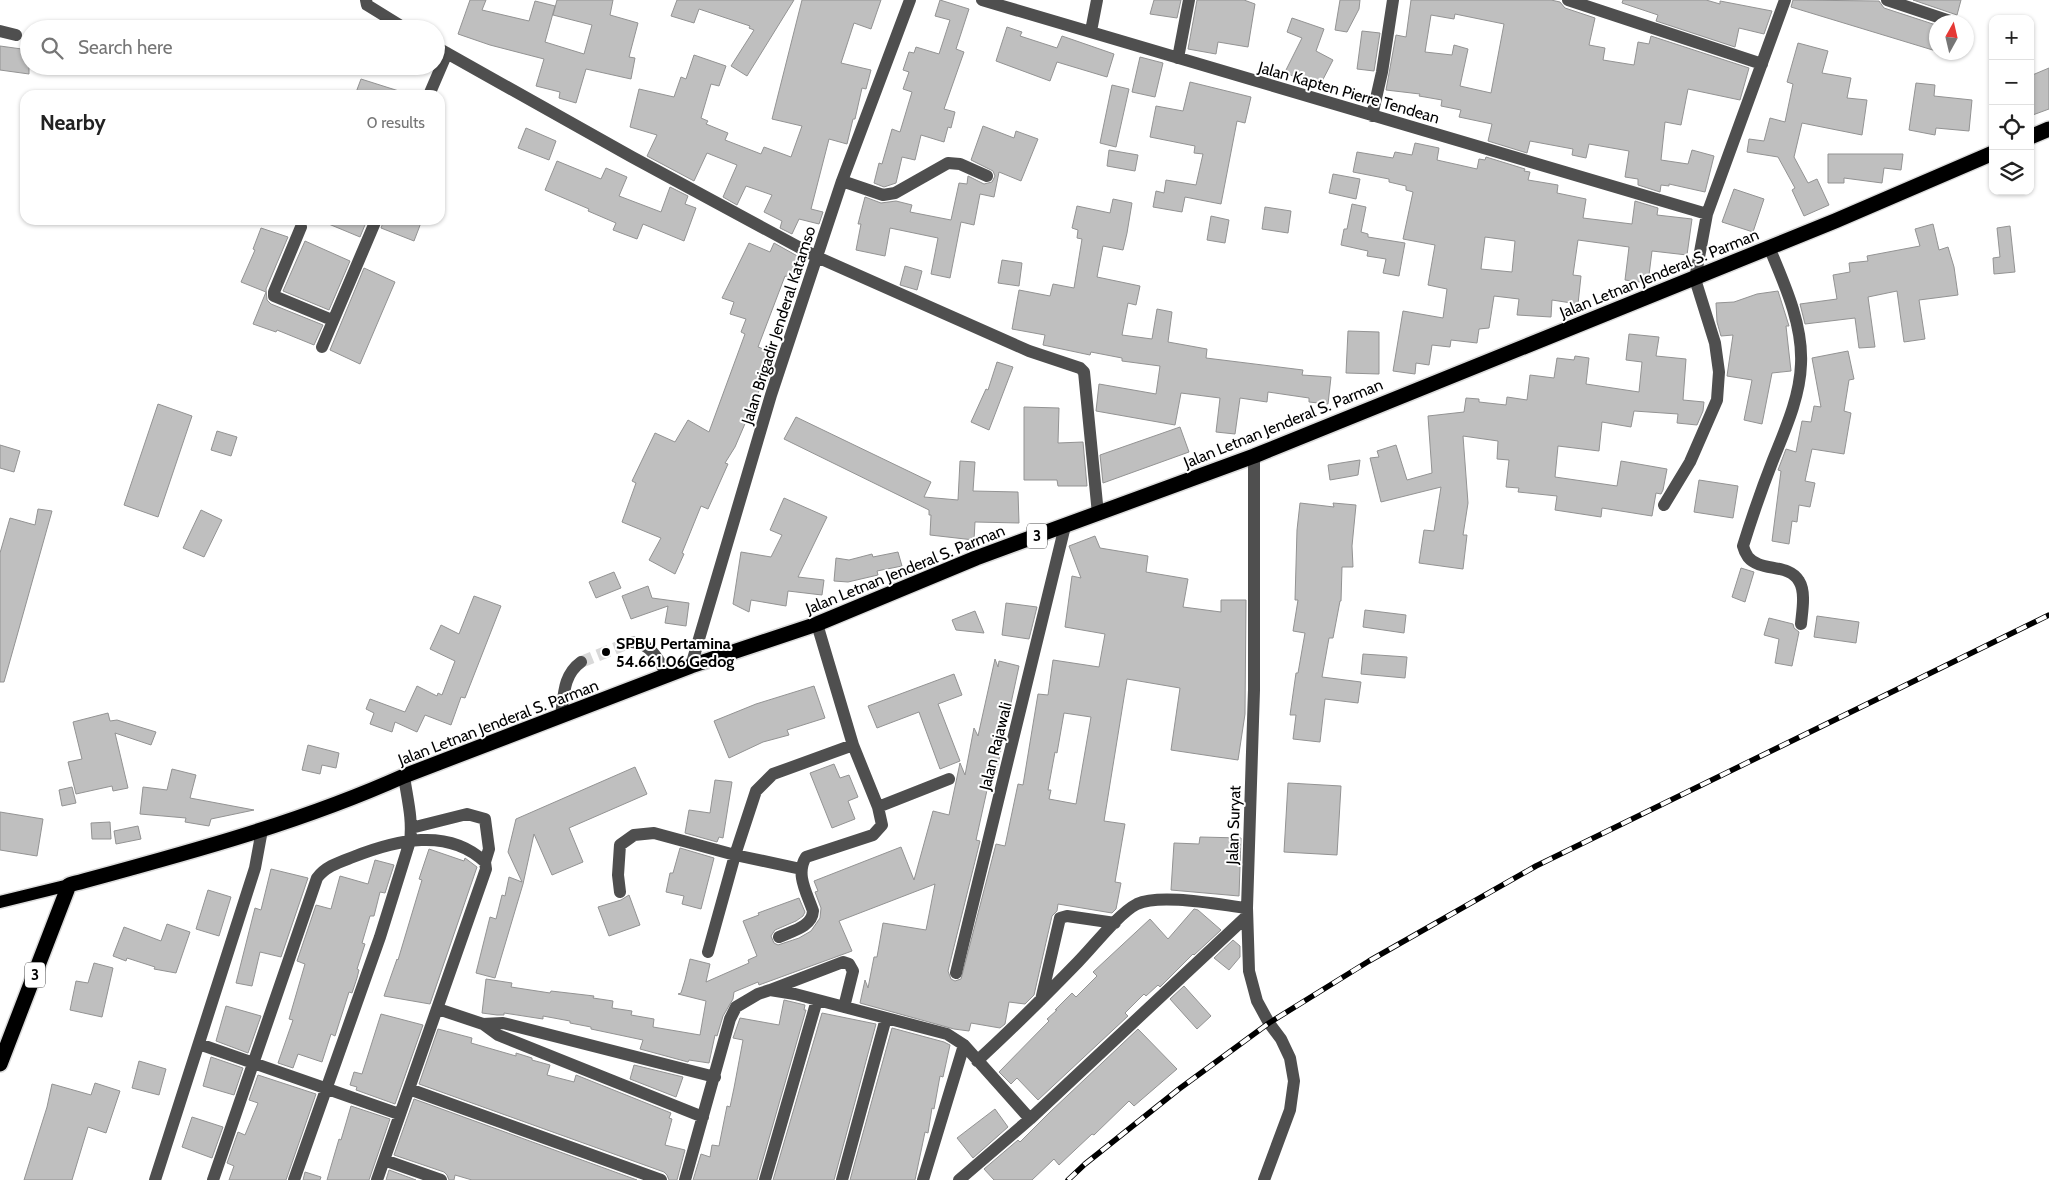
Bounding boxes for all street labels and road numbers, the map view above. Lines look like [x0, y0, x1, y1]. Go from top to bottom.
street label: Jalan Kapten Pierre Tendean [1255, 57, 1442, 127]
street label: Jalan Brigadir Jenderal Katamso [737, 223, 820, 428]
street label: Jalan Letnan Jenderal S. Parman [1556, 225, 1761, 323]
street label: Jalan Letnan Jenderal S. Parman [1180, 375, 1385, 473]
street label: Jalan Letnan Jenderal S. Parman [802, 521, 1007, 619]
road number: 3 [1027, 524, 1047, 548]
street label: Jalan Letnan Jenderal S. Parman [394, 675, 601, 770]
street label: Jalan Rajawali [975, 700, 1016, 793]
street label: Jalan Suryat [1223, 785, 1244, 866]
road number: 3 [25, 962, 45, 988]

